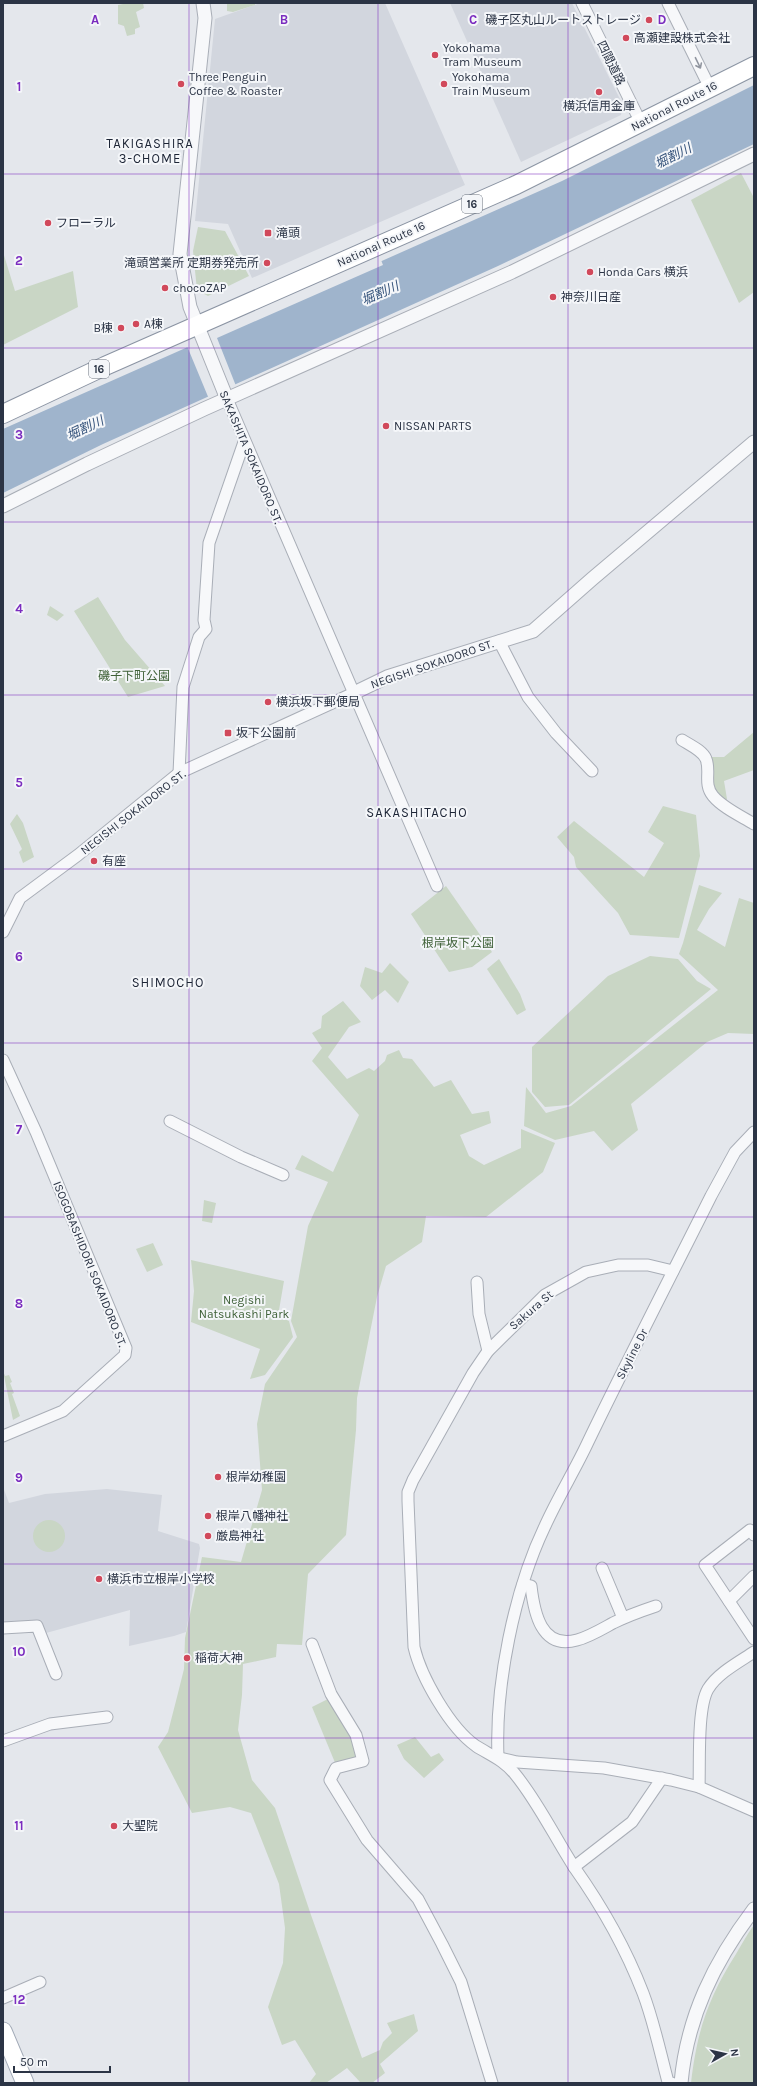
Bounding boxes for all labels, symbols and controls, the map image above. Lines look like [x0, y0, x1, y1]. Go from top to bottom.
text: A [91, 12, 99, 27]
text: B [280, 12, 288, 27]
text: C [469, 12, 477, 27]
text: D [658, 12, 667, 27]
place label: 磯子区丸山ルートストレージ [485, 13, 641, 27]
marker: 磯子区丸山ルートストレージ [644, 15, 654, 25]
place label: 高瀬建設株式会社 [634, 31, 730, 45]
marker: 高瀬建設株式会社 [621, 33, 631, 43]
street label: 四間道路 [594, 38, 628, 88]
place label: Yokohama Tram Museum [443, 41, 522, 69]
marker: Yokohama Tram Museum [430, 50, 440, 60]
one-way arrow [695, 57, 702, 69]
place label: Three Penguin Coffee & Roaster [189, 70, 283, 98]
place label: Yokohama Train Museum [452, 70, 530, 98]
street label: National Route 16 [628, 78, 720, 134]
text: 1 [17, 79, 21, 94]
marker: Three Penguin Coffee & Roaster [176, 79, 186, 89]
marker: Yokohama Train Museum [439, 79, 449, 89]
marker: 横浜信用金庫 [594, 87, 604, 97]
place label: 横浜信用金庫 [563, 99, 635, 113]
district label: TAKIGASHIRA 3-CHOME [106, 136, 194, 166]
water label: 堀割川 [652, 140, 696, 172]
road number: 16 [462, 195, 482, 213]
place label: フローラル [56, 216, 116, 230]
marker: フローラル [43, 218, 53, 228]
street label: National Route 16 [335, 218, 427, 270]
place label: 滝頭 [276, 226, 300, 240]
marker: 滝頭 [263, 228, 273, 238]
text: 2 [15, 253, 23, 268]
place label: 滝頭営業所 定期券発売所 [124, 256, 259, 270]
marker: 滝頭営業所 定期券発売所 [262, 258, 272, 268]
place label: Honda Cars 横浜 [598, 265, 688, 279]
marker: Honda Cars 横浜 [585, 267, 595, 277]
water label: 堀割川 [359, 277, 403, 308]
place label: chocoZAP [173, 281, 227, 295]
marker: chocoZAP [160, 283, 170, 293]
place label: 神奈川日産 [561, 290, 621, 304]
marker: 神奈川日産 [548, 292, 558, 302]
place label: A棟 [144, 317, 163, 331]
marker: A棟 [131, 319, 141, 329]
place label: B棟 [94, 321, 113, 335]
marker: B棟 [116, 323, 126, 333]
road number: 16 [89, 360, 109, 378]
street label: SAKASHITA SOKAIDORO ST. [216, 388, 286, 526]
water label: 堀割川 [64, 412, 108, 443]
place label: NISSAN PARTS [394, 419, 472, 433]
marker: NISSAN PARTS [381, 421, 391, 431]
text: 3 [15, 427, 23, 442]
text: 4 [15, 601, 23, 616]
street label: NEGISHI SOKAIDORO ST. [369, 636, 495, 692]
park label: 磯子下町公園 [98, 669, 170, 683]
place label: 横浜坂下郵便局 [276, 695, 360, 709]
marker: 横浜坂下郵便局 [263, 697, 273, 707]
place label: 坂下公園前 [236, 726, 296, 740]
marker: 坂下公園前 [223, 728, 233, 738]
street label: NEGISHI SOKAIDORO ST. [78, 767, 188, 857]
text: 5 [15, 775, 23, 790]
district label: SAKASHITACHO [366, 805, 468, 820]
place label: 有座 [102, 854, 126, 868]
marker: 有座 [89, 856, 99, 866]
park label: 根岸坂下公園 [422, 936, 494, 950]
text: 6 [15, 949, 23, 964]
district label: SHIMOCHO [132, 975, 204, 990]
text: 7 [16, 1122, 23, 1137]
street label: ISOGOBASHIDORI SOKAIDORO ST. [50, 1179, 130, 1349]
street label: Sakura St [506, 1287, 556, 1333]
park label: Negishi Natsukashi Park [199, 1293, 290, 1321]
text: 8 [15, 1296, 23, 1311]
street label: Skyline Dr [613, 1326, 651, 1382]
text: 9 [15, 1470, 23, 1485]
place label: 根岸幼稚園 [226, 1470, 286, 1484]
marker: 根岸幼稚園 [213, 1472, 223, 1482]
place label: 根岸八幡神社 [216, 1509, 288, 1523]
marker: 根岸八幡神社 [203, 1511, 213, 1521]
place label: 厳島神社 [216, 1529, 264, 1543]
marker: 厳島神社 [203, 1531, 213, 1541]
place label: 横浜市立根岸小学校 [107, 1572, 215, 1586]
marker: 横浜市立根岸小学校 [94, 1574, 104, 1584]
text: 10 [13, 1644, 25, 1659]
place label: 稲荷大神 [195, 1651, 243, 1665]
marker: 稲荷大神 [182, 1653, 192, 1663]
text: 11 [14, 1818, 24, 1833]
place label: 大聖院 [122, 1819, 158, 1833]
marker: 大聖院 [109, 1821, 119, 1831]
text: 12 [13, 1992, 25, 2007]
north arrow [705, 2034, 745, 2074]
scale bar [14, 2048, 110, 2074]
text: N [727, 2048, 741, 2057]
text: 50 m [20, 2055, 48, 2069]

